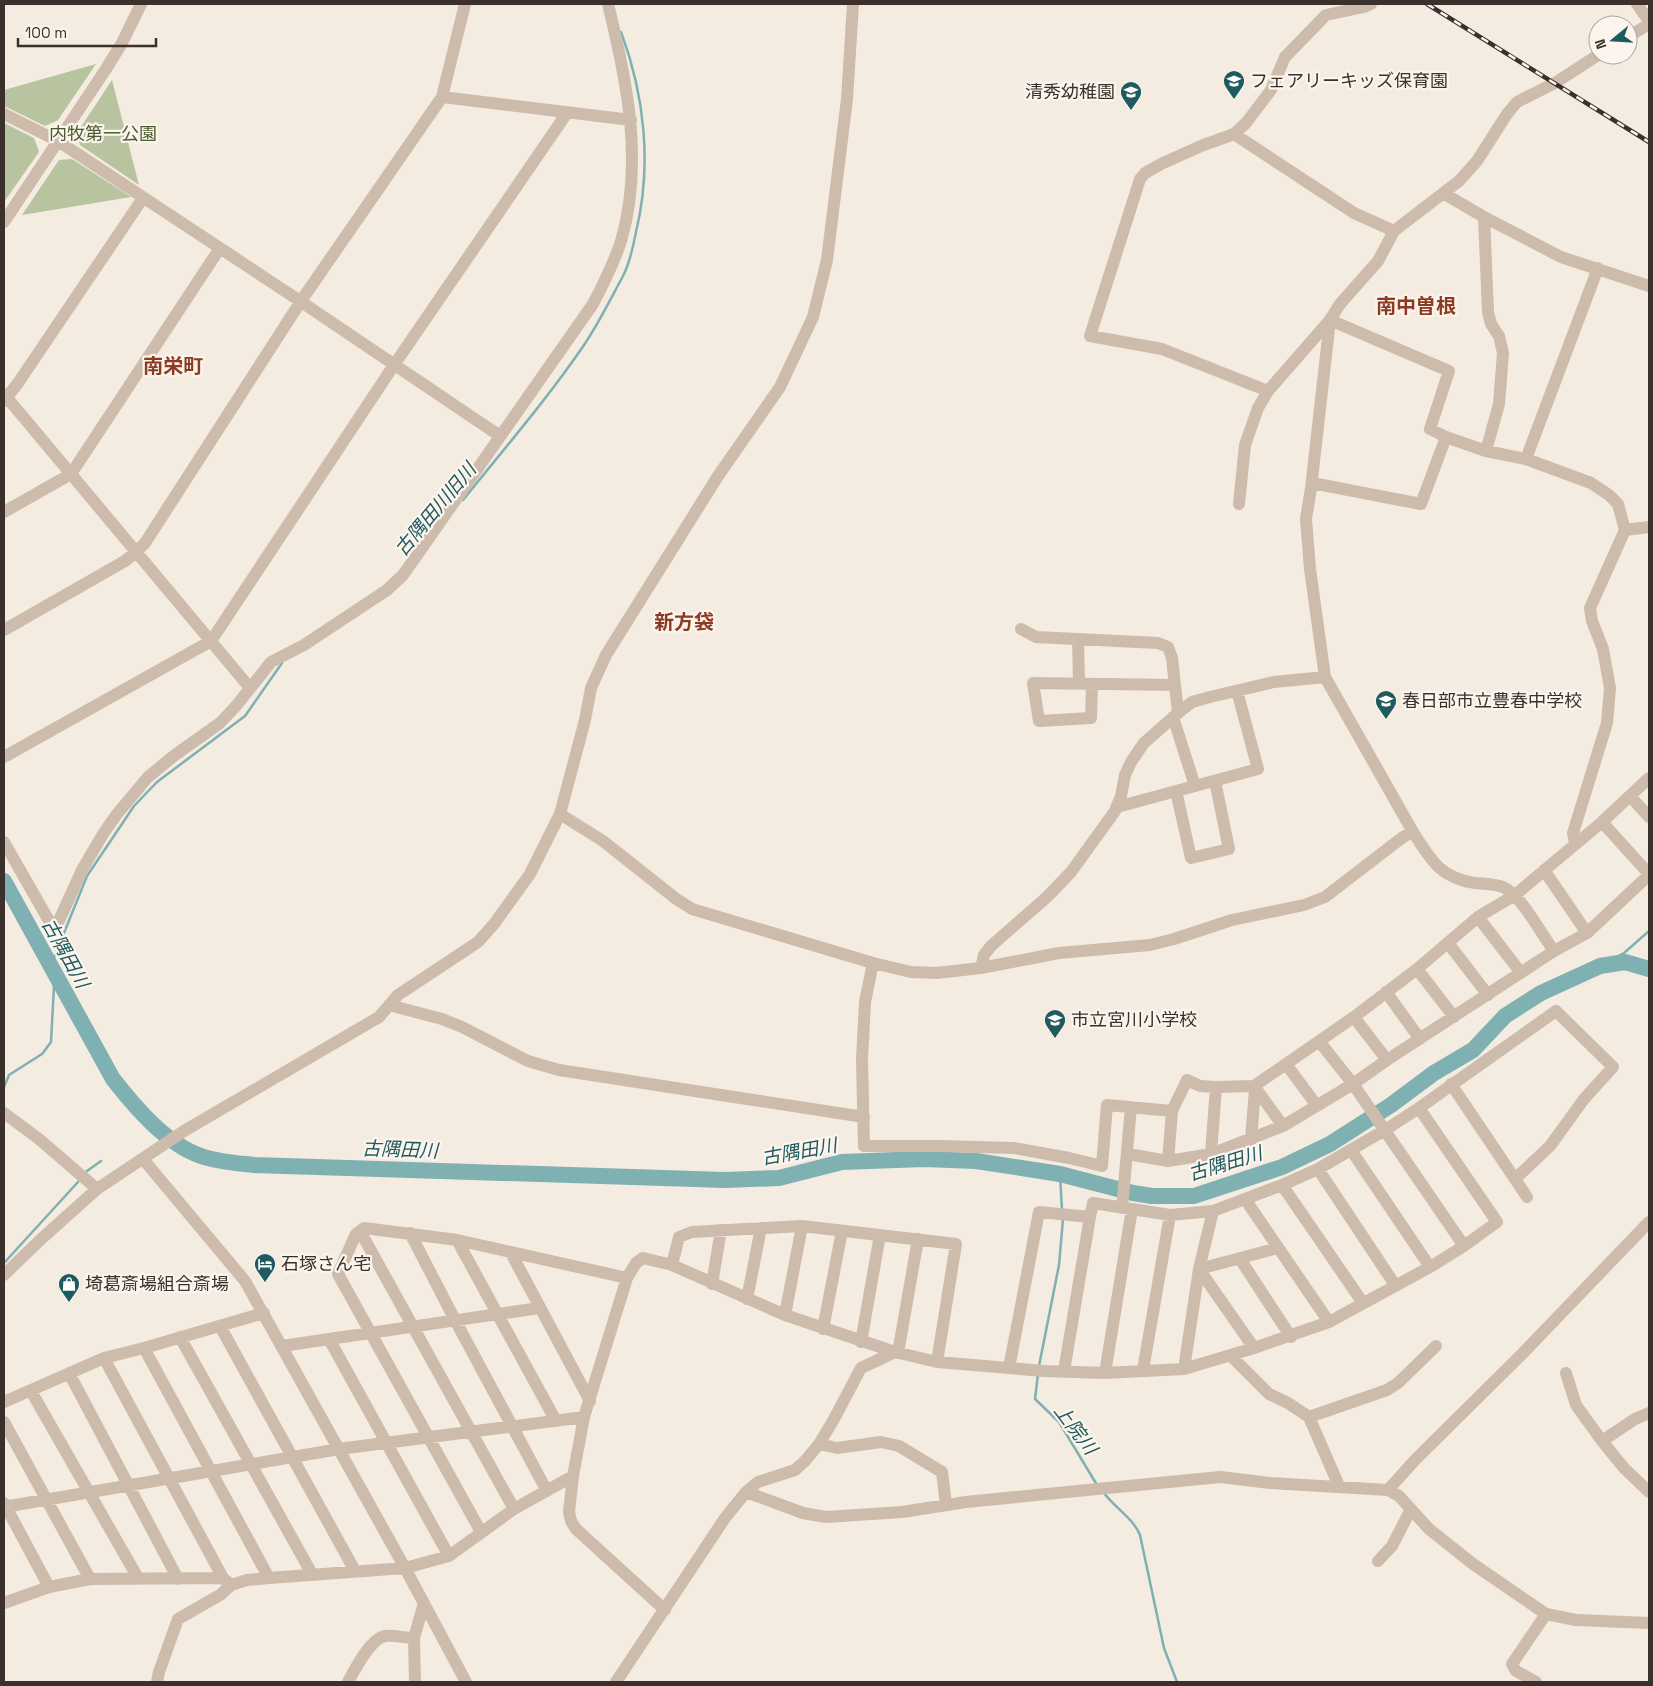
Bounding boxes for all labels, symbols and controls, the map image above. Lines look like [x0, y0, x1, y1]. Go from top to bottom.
scale bar [18, 15, 155, 47]
north arrow [1588, 15, 1638, 65]
text: 100 m [25, 23, 67, 42]
text: N [1591, 37, 1611, 51]
school or university icon: フェアリーキッズ保育園 [1222, 69, 1246, 100]
place label: フェアリーキッズ保育園 [1250, 69, 1448, 92]
place label: 清秀幼稚園 [1025, 80, 1115, 103]
school or university icon: 清秀幼稚園 [1119, 80, 1143, 111]
park label: 内牧第一公園 [49, 122, 157, 145]
district label: 南中曽根 [1376, 293, 1456, 319]
district label: 南栄町 [143, 353, 203, 379]
water label: 古隅田川旧川 [389, 456, 483, 561]
district label: 新方袋 [654, 609, 714, 635]
school or university icon: 春日部市立豊春中学校 [1374, 689, 1398, 720]
place label: 春日部市立豊春中学校 [1402, 689, 1582, 712]
water label: 古隅田川 [36, 914, 96, 994]
school or university icon: 市立宮川小学校 [1043, 1008, 1067, 1039]
place label: 市立宮川小学校 [1071, 1008, 1197, 1031]
water label: 古隅田川 [759, 1132, 841, 1170]
water label: 古隅田川 [362, 1136, 440, 1163]
water label: 古隅田川 [1185, 1140, 1267, 1187]
hotel icon: 石塚さん宅 [253, 1252, 277, 1283]
place label: 石塚さん宅 [281, 1252, 371, 1275]
shop icon: 埼葛斎場組合斎場 [57, 1272, 81, 1303]
place label: 埼葛斎場組合斎場 [85, 1272, 229, 1295]
water label: 上院川 [1048, 1399, 1104, 1461]

